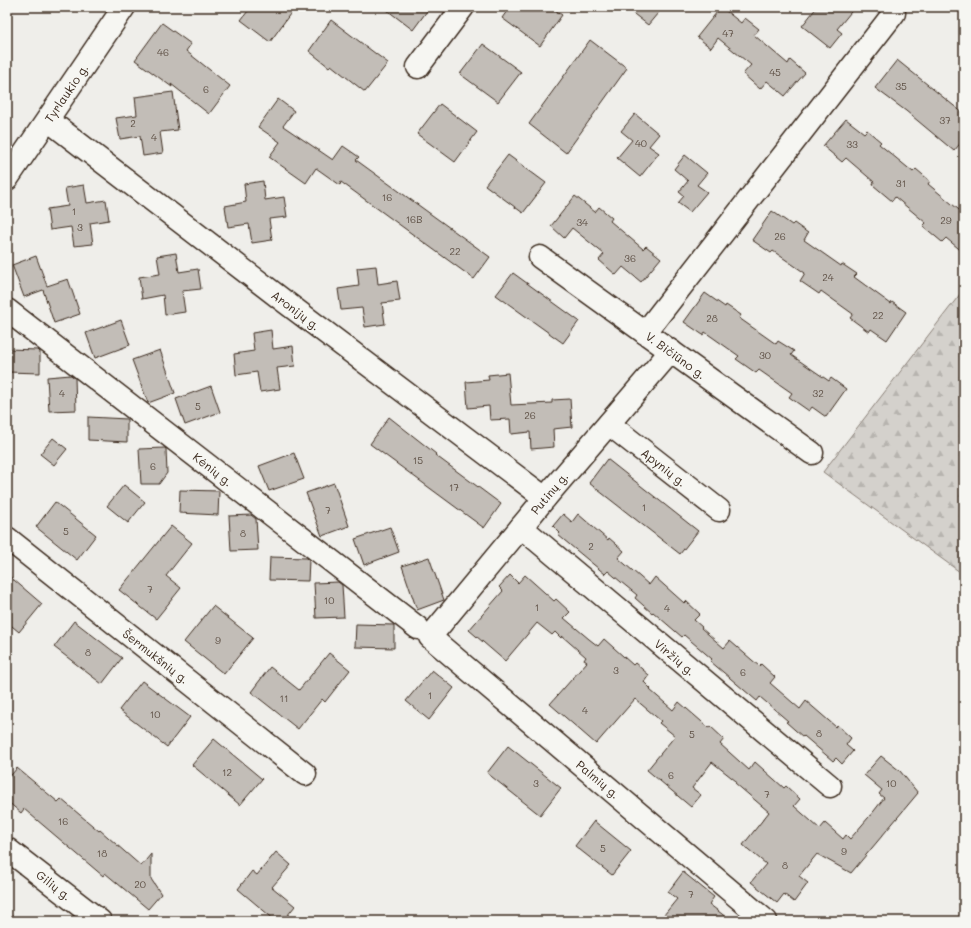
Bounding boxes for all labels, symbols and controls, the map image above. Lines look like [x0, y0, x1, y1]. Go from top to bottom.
house number: 47 [722, 26, 734, 40]
house number: 46 [157, 45, 169, 59]
street label: Tyrlaukio g. [40, 61, 92, 125]
house number: 45 [769, 65, 781, 79]
house number: 35 [895, 79, 907, 93]
house number: 6 [203, 82, 209, 96]
house number: 37 [939, 113, 951, 127]
house number: 2 [130, 116, 136, 130]
house number: 4 [151, 130, 157, 144]
house number: 40 [635, 136, 647, 150]
house number: 33 [846, 137, 858, 151]
house number: 31 [896, 176, 906, 190]
house number: 16 [382, 190, 392, 204]
house number: 1 [72, 204, 76, 218]
house number: 16B [406, 212, 422, 226]
house number: 29 [940, 213, 952, 227]
house number: 34 [576, 215, 588, 229]
house number: 3 [77, 220, 83, 234]
house number: 26 [774, 229, 786, 243]
house number: 22 [449, 244, 461, 258]
house number: 36 [624, 251, 636, 265]
house number: 24 [822, 270, 834, 284]
street label: Aronijų g. [269, 287, 323, 333]
house number: 22 [872, 308, 884, 322]
house number: 28 [706, 311, 718, 325]
street label: V. Bičiūno g. [643, 328, 709, 382]
house number: 30 [759, 348, 771, 362]
house number: 4 [59, 386, 65, 400]
house number: 32 [812, 386, 824, 400]
house number: 5 [195, 399, 201, 413]
house number: 26 [524, 408, 536, 422]
street label: Apynių g. [638, 444, 690, 490]
street label: Kėnių g. [190, 449, 236, 489]
house number: 15 [413, 453, 423, 467]
house number: 6 [150, 459, 156, 473]
street label: Putinų g. [527, 469, 571, 517]
house number: 17 [449, 480, 459, 494]
house number: 1 [642, 500, 646, 514]
house number: 7 [325, 503, 331, 517]
house number: 5 [63, 524, 69, 538]
house number: 8 [240, 526, 246, 540]
house number: 2 [588, 539, 594, 553]
house number: 7 [147, 582, 153, 596]
house number: 10 [324, 593, 334, 607]
house number: 1 [535, 600, 539, 614]
house number: 4 [664, 601, 670, 615]
street label: Šermukšnių g. [120, 625, 192, 687]
house number: 9 [215, 633, 221, 647]
street label: Viržių g. [651, 635, 699, 679]
house number: 8 [85, 645, 91, 659]
house number: 3 [613, 663, 619, 677]
house number: 6 [740, 665, 746, 679]
house number: 1 [428, 688, 432, 702]
house number: 11 [280, 691, 288, 705]
house number: 4 [582, 703, 588, 717]
house number: 10 [150, 707, 160, 721]
house number: 8 [816, 726, 822, 740]
house number: 5 [689, 727, 695, 741]
street label: Palmių g. [573, 756, 623, 802]
house number: 12 [222, 765, 232, 779]
house number: 6 [668, 768, 674, 782]
house number: 3 [533, 776, 539, 790]
house number: 10 [886, 776, 896, 790]
house number: 7 [764, 787, 770, 801]
house number: 16 [58, 814, 68, 828]
house number: 5 [600, 841, 606, 855]
house number: 9 [841, 844, 847, 858]
house number: 18 [97, 846, 107, 860]
house number: 8 [782, 858, 788, 872]
street label: Gilių g. [33, 866, 75, 904]
house number: 20 [134, 877, 146, 891]
house number: 7 [688, 887, 694, 901]

